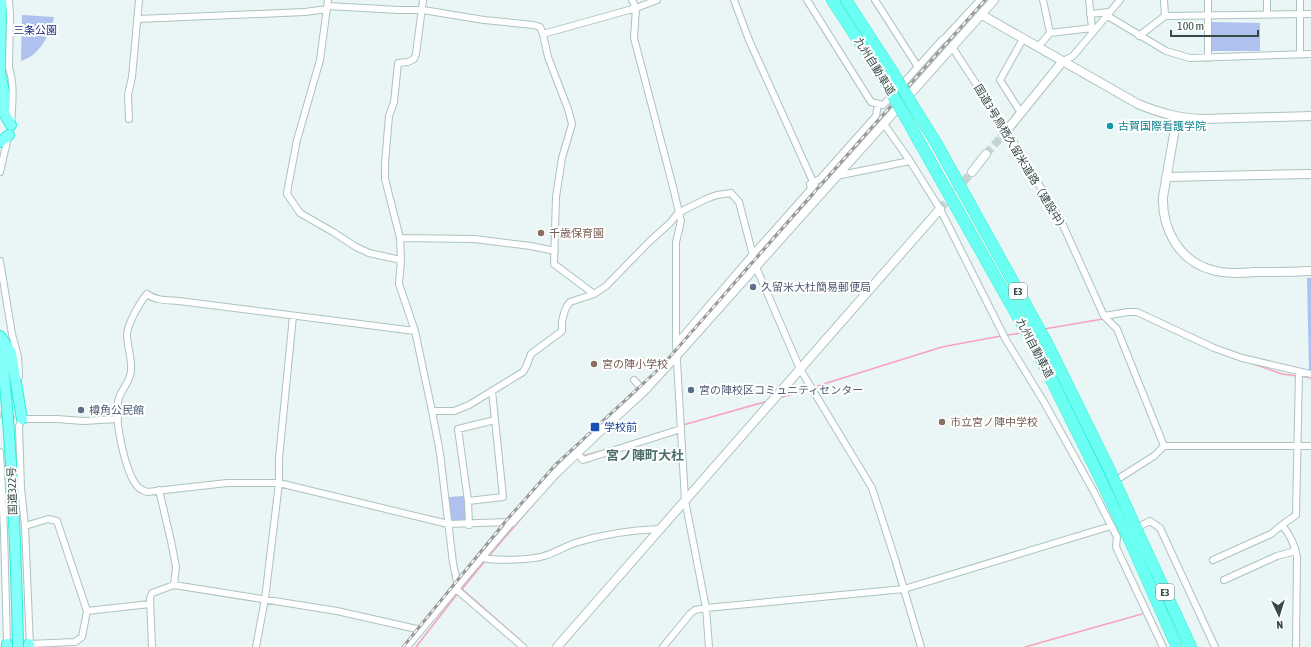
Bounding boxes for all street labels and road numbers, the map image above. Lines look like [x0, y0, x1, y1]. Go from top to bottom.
street label: 九州自動車道 [852, 35, 898, 97]
street label: 国道3号鳥栖久留米道路（建設中） [972, 82, 1070, 234]
road number: E3 [1009, 283, 1027, 299]
street label: 九州自動車道 [1014, 316, 1056, 380]
street label: 国道322号 [5, 467, 19, 515]
road number: E3 [1156, 584, 1174, 600]

